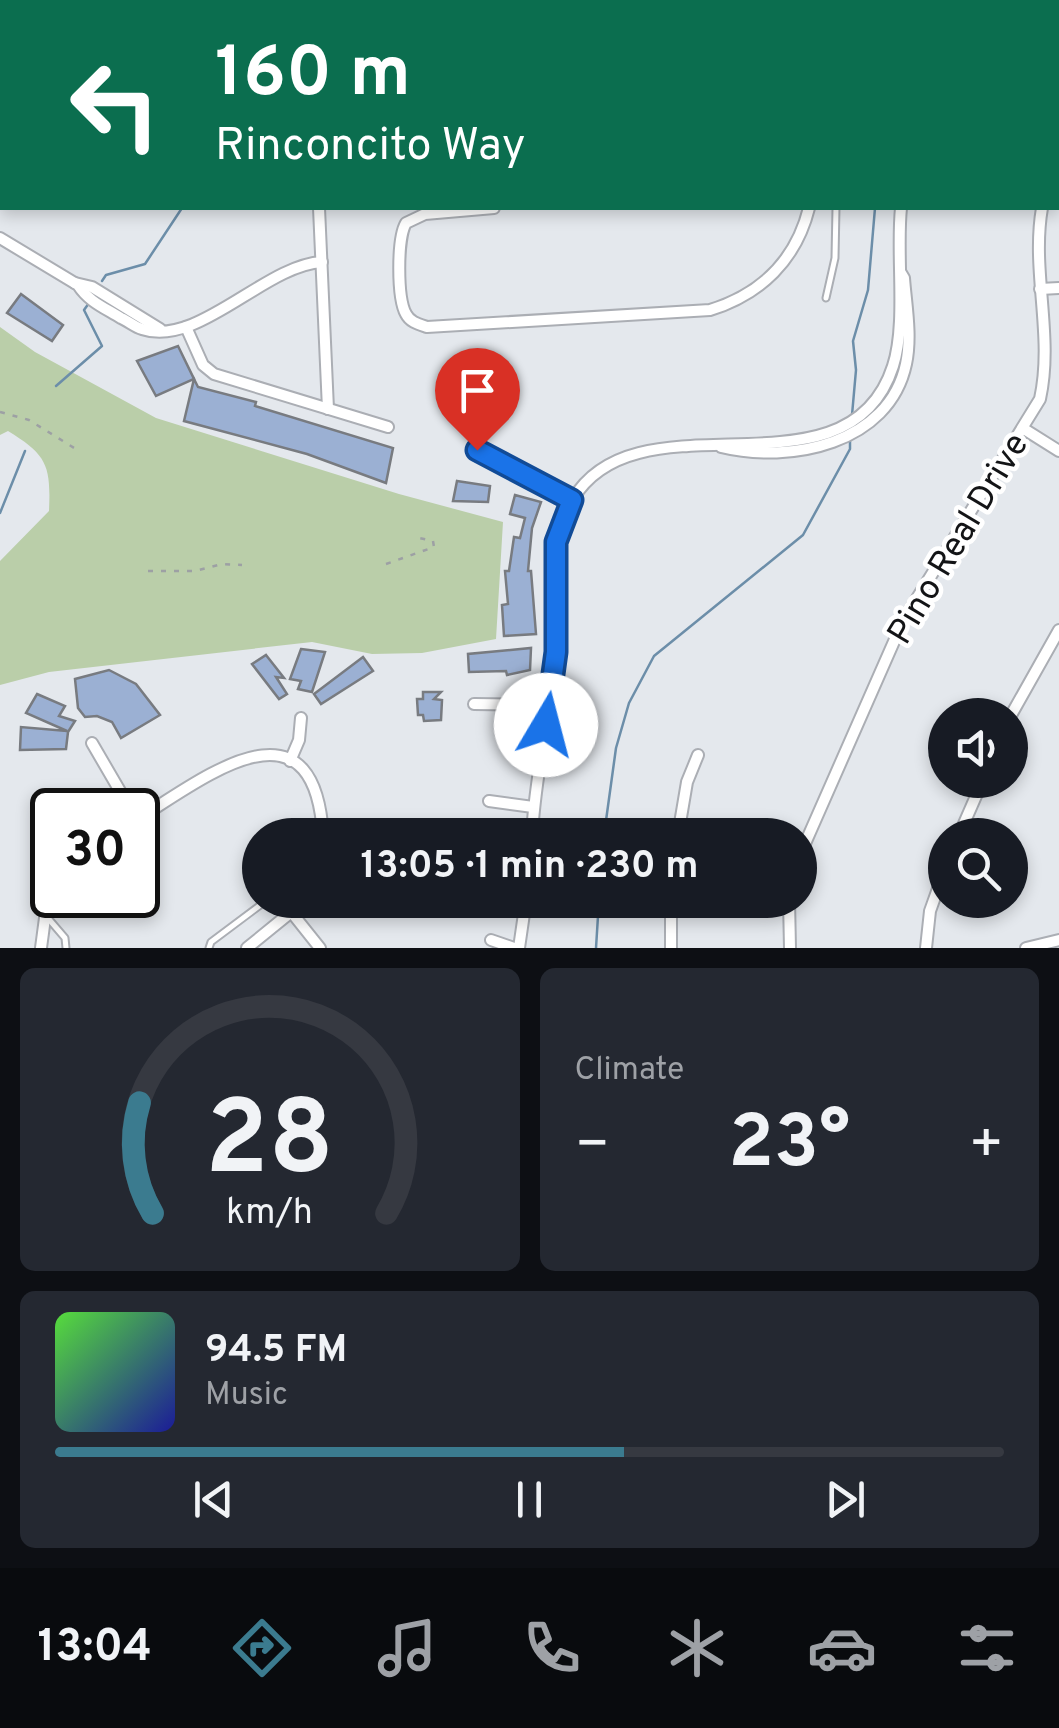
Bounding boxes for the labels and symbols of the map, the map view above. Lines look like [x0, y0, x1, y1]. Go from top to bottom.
pin [435, 348, 520, 451]
street label: Pino Real Drive [879, 426, 1040, 653]
position arrow [494, 673, 598, 777]
speed limit sign: 30 [30, 788, 160, 918]

